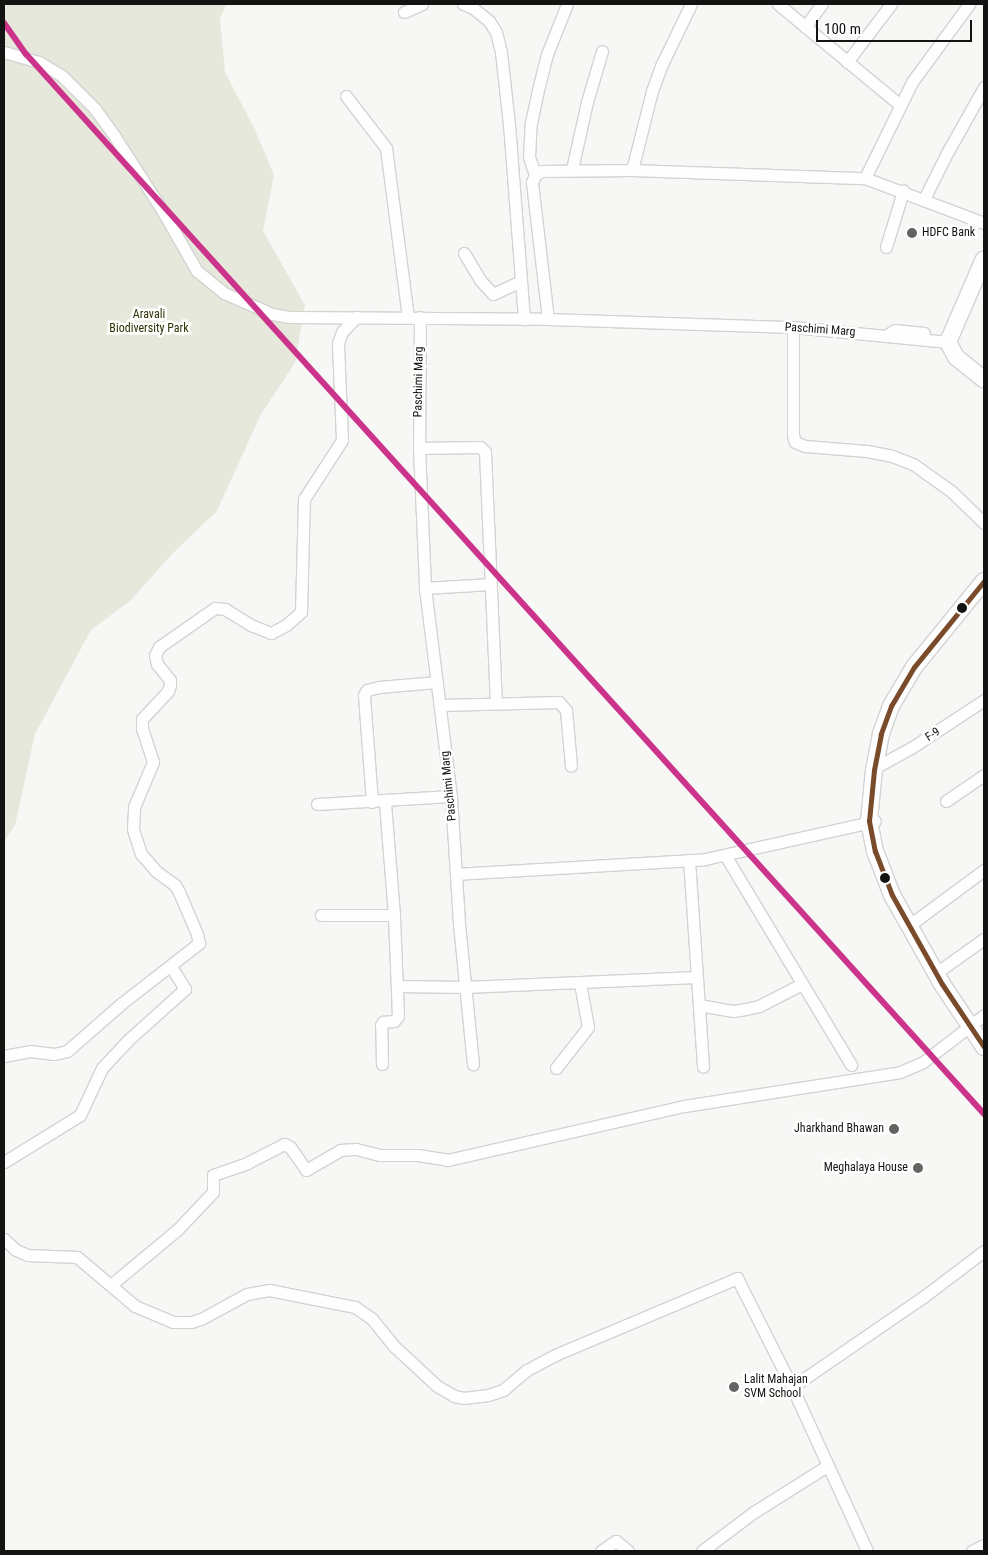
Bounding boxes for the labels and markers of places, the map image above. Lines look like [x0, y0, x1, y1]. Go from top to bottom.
place label: HDFC Bank [922, 226, 975, 240]
marker: HDFC Bank [906, 227, 918, 239]
unlabelled marker [957, 603, 967, 613]
unlabelled marker [880, 873, 890, 883]
place label: Jharkhand Bhawan [794, 1122, 884, 1136]
marker: Jharkhand Bhawan [888, 1123, 900, 1135]
place label: Meghalaya House [824, 1161, 908, 1175]
marker: Meghalaya House [912, 1162, 924, 1174]
place label: Lalit Mahajan SVM School [744, 1373, 808, 1401]
marker: Lalit Mahajan SVM School [728, 1381, 740, 1393]

